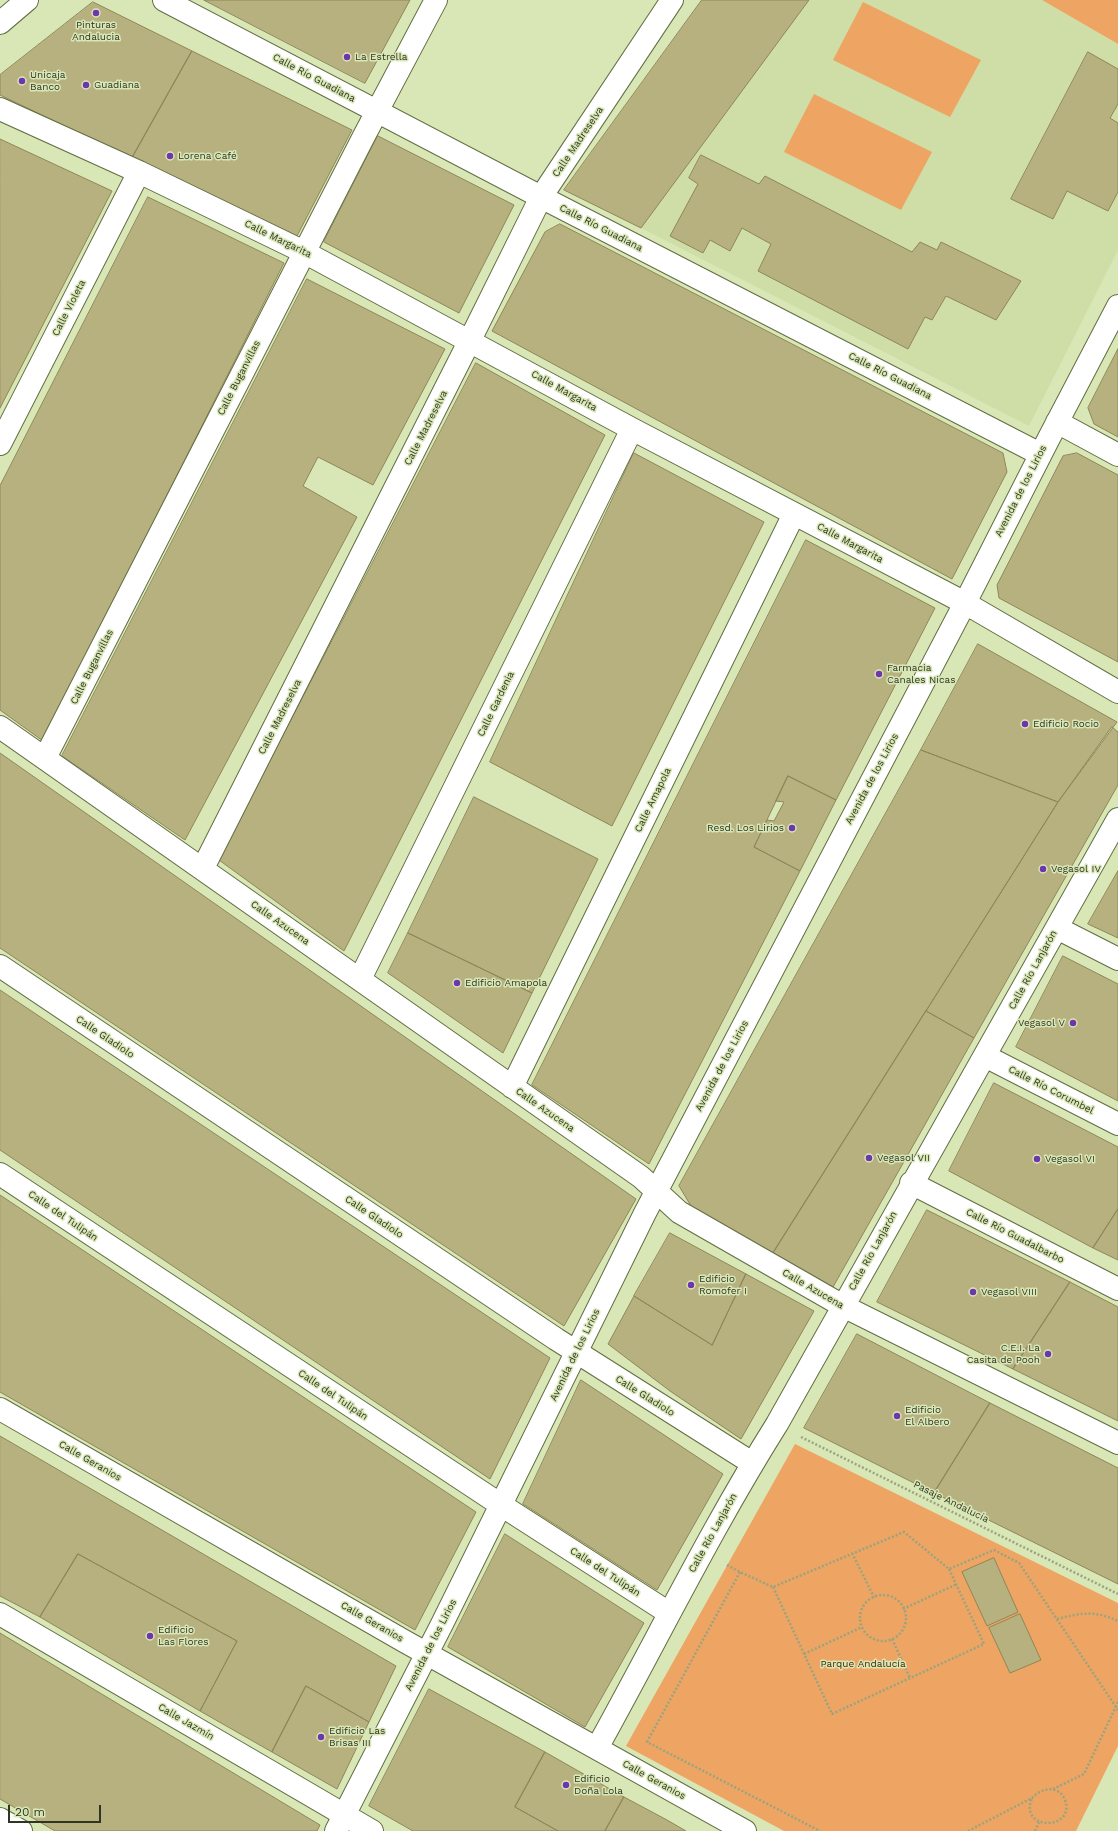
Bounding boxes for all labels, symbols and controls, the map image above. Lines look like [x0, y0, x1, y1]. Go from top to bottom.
marker: Pinturas Andalucia [91, 8, 101, 18]
place label: Pinturas Andalucia [72, 19, 120, 42]
street label: Calle Río Guadiana [271, 51, 357, 105]
place label: La Estrella [355, 51, 407, 63]
marker: La Estrella [342, 52, 352, 62]
place label: Unicaja Banco [30, 69, 65, 92]
marker: Unicaja Banco [17, 76, 27, 86]
place label: Guadiana [94, 79, 140, 91]
marker: Guadiana [81, 80, 91, 90]
street label: Calle Madreselva [550, 104, 606, 180]
place label: Lorena Café [178, 150, 237, 162]
marker: Lorena Café [165, 151, 175, 161]
street label: Calle Río Guadiana [557, 202, 645, 254]
street label: Calle Margarita [242, 218, 314, 260]
street label: Calle Violeta [50, 278, 88, 338]
street label: Calle Buganvillas [215, 339, 263, 417]
street label: Calle Río Guadiana [846, 350, 934, 402]
street label: Calle Margarita [529, 368, 599, 414]
street label: Calle Madreselva [402, 388, 450, 468]
street label: Avenida de los Lirios [993, 443, 1049, 539]
street label: Calle Margarita [815, 520, 885, 566]
street label: Calle Buganvillas [68, 628, 116, 706]
place label: Farmacia Canales Nicas [887, 662, 955, 686]
street label: Calle Gardenia [475, 669, 517, 739]
marker: Farmacia Canales Nicas [874, 669, 884, 679]
street label: Calle Madreselva [256, 677, 304, 757]
place label: Edificio Rocio [1033, 718, 1099, 730]
marker: Edificio Rocio [1020, 719, 1030, 729]
street label: Avenida de los Lirios [843, 731, 901, 827]
street label: Calle Amapola [632, 766, 674, 834]
place label: Resd. Los Lirios [707, 822, 784, 834]
marker: Resd. Los Lirios [787, 823, 797, 833]
place label: Vegasol IV [1051, 863, 1101, 875]
marker: Vegasol IV [1038, 864, 1048, 874]
street label: Calle Azucena [248, 898, 312, 948]
street label: Calle Río Lanjarón [1006, 928, 1060, 1012]
place label: Edificio Amapola [465, 977, 547, 989]
marker: Edificio Amapola [452, 978, 462, 988]
street label: Calle Gladiolo [74, 1013, 136, 1061]
place label: Vegasol V [1018, 1017, 1065, 1029]
street label: Avenida de los Lirios [693, 1018, 751, 1114]
marker: Vegasol V [1068, 1018, 1078, 1028]
street label: Calle Río Corumbel [1006, 1063, 1096, 1117]
street label: Calle Azucena [513, 1085, 577, 1135]
place label: Vegasol VII [877, 1152, 930, 1164]
marker: Vegasol VII [864, 1153, 874, 1163]
place label: Vegasol VI [1045, 1153, 1095, 1165]
marker: Vegasol VI [1032, 1154, 1042, 1164]
street label: Calle del Tulipán [26, 1188, 100, 1244]
street label: Calle Gladiolo [343, 1193, 405, 1241]
street label: Calle Río Guadalbarbo [964, 1206, 1066, 1266]
street label: Calle Río Lanjarón [846, 1209, 900, 1293]
street label: Calle Azucena [780, 1267, 846, 1311]
place label: Edificio Romofer I [699, 1273, 747, 1296]
marker: Edificio Romofer I [686, 1280, 696, 1290]
place label: Vegasol VIII [981, 1286, 1037, 1298]
marker: Vegasol VIII [968, 1287, 978, 1297]
street label: Avenida de los Lirios [547, 1307, 603, 1403]
place label: C.E.I. La Casita de Pooh [967, 1342, 1040, 1366]
marker: C.E.I. La Casita de Pooh [1043, 1349, 1053, 1359]
street label: Calle del Tulipán [296, 1367, 370, 1423]
street label: Calle Gladiolo [613, 1373, 677, 1419]
place label: Edificio El Albero [905, 1404, 949, 1428]
marker: Edificio El Albero [892, 1411, 902, 1421]
street label: Calle Geranios [56, 1438, 124, 1484]
street label: Pasaje Andalucía [911, 1479, 991, 1525]
street label: Calle Río Lanjarón [686, 1491, 740, 1575]
street label: Calle del Tulipán [567, 1545, 643, 1599]
street label: Avenida de los Lirios [403, 1597, 459, 1693]
street label: Calle Geranios [338, 1599, 406, 1645]
place label: Edificio Las Flores [158, 1624, 208, 1648]
marker: Edificio Las Flores [145, 1631, 155, 1641]
park label: Parque Andalucía [820, 1658, 906, 1670]
street label: Calle Jazmín [156, 1701, 216, 1743]
place label: Edificio Las Brisas III [329, 1725, 385, 1748]
marker: Edificio Las Brisas III [316, 1732, 326, 1742]
street label: Calle Geranios [620, 1758, 688, 1802]
place label: Edificio Doña Lola [574, 1773, 623, 1796]
marker: Edificio Doña Lola [561, 1780, 571, 1790]
scale bar [10, 1797, 103, 1823]
text: 20 m [15, 1805, 45, 1819]

